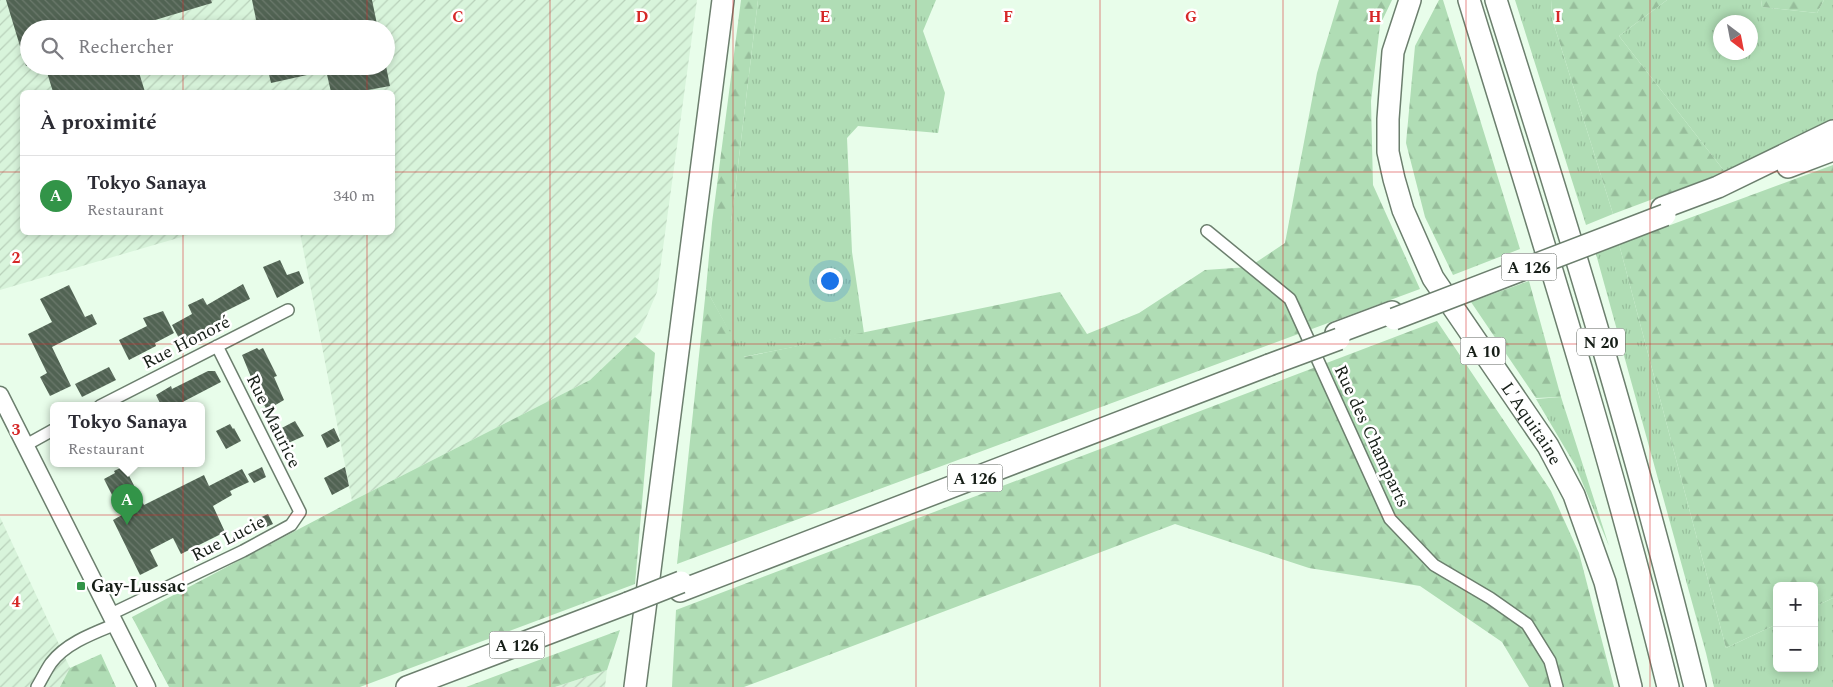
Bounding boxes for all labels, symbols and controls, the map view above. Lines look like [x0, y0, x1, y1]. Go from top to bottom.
text: C [452, 5, 464, 29]
text: D [636, 5, 649, 29]
text: E [820, 5, 830, 29]
text: F [1003, 5, 1013, 29]
text: G [1185, 5, 1197, 29]
text: H [1368, 5, 1382, 29]
text: I [1555, 5, 1561, 29]
north arrow [1713, 15, 1758, 60]
search box [20, 20, 395, 75]
text: Rechercher [78, 33, 174, 62]
icon: search [38, 34, 66, 62]
text: À proximité [40, 107, 157, 139]
text: Tokyo Sanaya [87, 169, 207, 198]
text: A [50, 184, 62, 208]
text: 340 m [333, 184, 375, 208]
text: Restaurant [87, 198, 164, 222]
text: 2 [12, 246, 21, 270]
road number: A 126 [1502, 253, 1556, 280]
your location [817, 268, 843, 294]
street label: Rue Honoré [138, 309, 235, 376]
road number: N 20 [1577, 328, 1625, 356]
road number: A 10 [1460, 338, 1506, 364]
street label: Rue des Champarts [1327, 361, 1416, 512]
street label: Rue Maurice [239, 370, 308, 473]
street label: L'Aquitaine [1494, 377, 1569, 470]
popup [50, 402, 205, 467]
text: Tokyo Sanaya [68, 408, 187, 437]
text: 3 [12, 418, 21, 442]
text: Restaurant [68, 437, 145, 461]
road number: A 126 [948, 464, 1002, 492]
pin: A [111, 484, 143, 525]
street label: Rue Lucie [187, 508, 270, 569]
place label: Gay-Lussac [91, 573, 186, 600]
marker: Gay-Lussac [75, 580, 87, 592]
map controls [1773, 582, 1818, 672]
button: + [1773, 582, 1818, 627]
text: 4 [12, 590, 21, 614]
button: − [1773, 627, 1818, 672]
road number: A 126 [490, 632, 544, 658]

